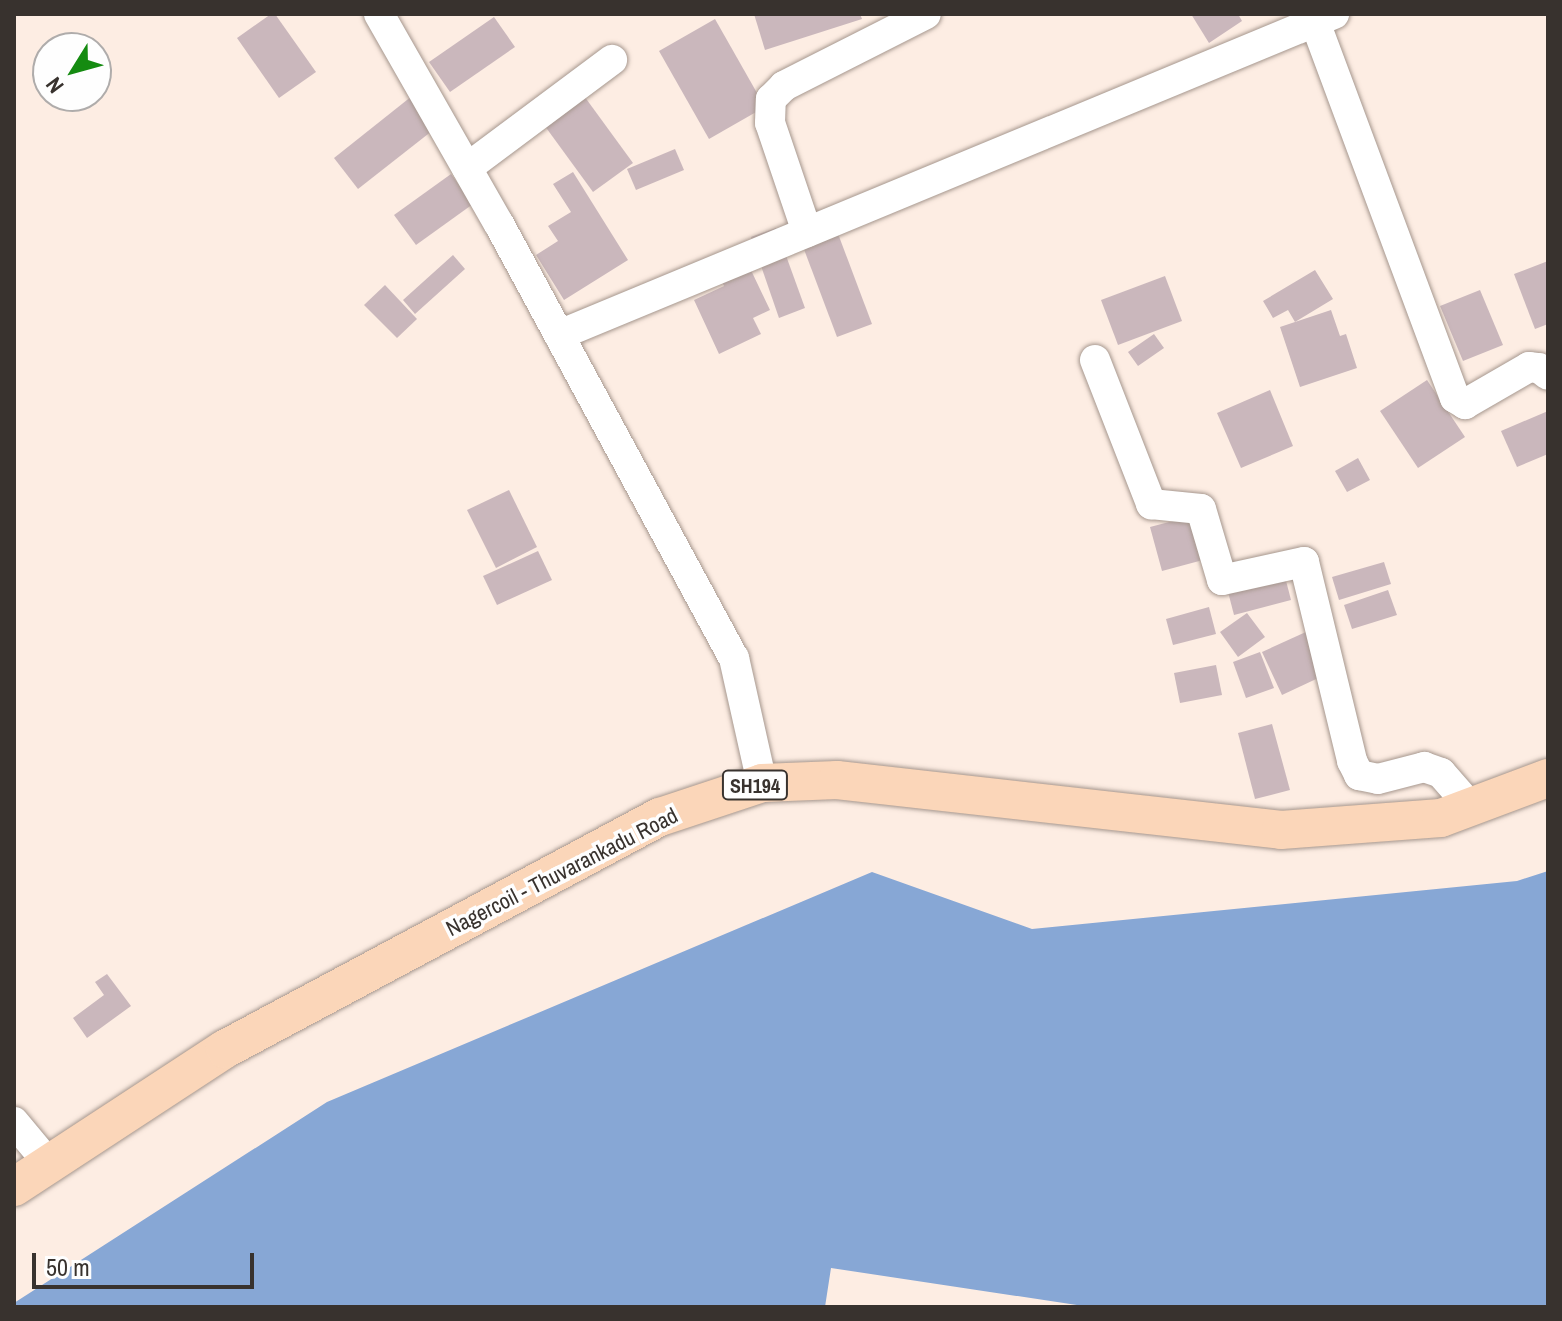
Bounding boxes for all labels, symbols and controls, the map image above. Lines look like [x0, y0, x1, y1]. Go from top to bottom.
north arrow [32, 32, 112, 112]
text: N [39, 71, 70, 99]
road number: SH194 [721, 769, 789, 801]
street label: Nagercoil - Thuvarankadu Road [442, 802, 682, 942]
scale bar [36, 1237, 258, 1287]
text: 50 m [46, 1251, 90, 1283]

